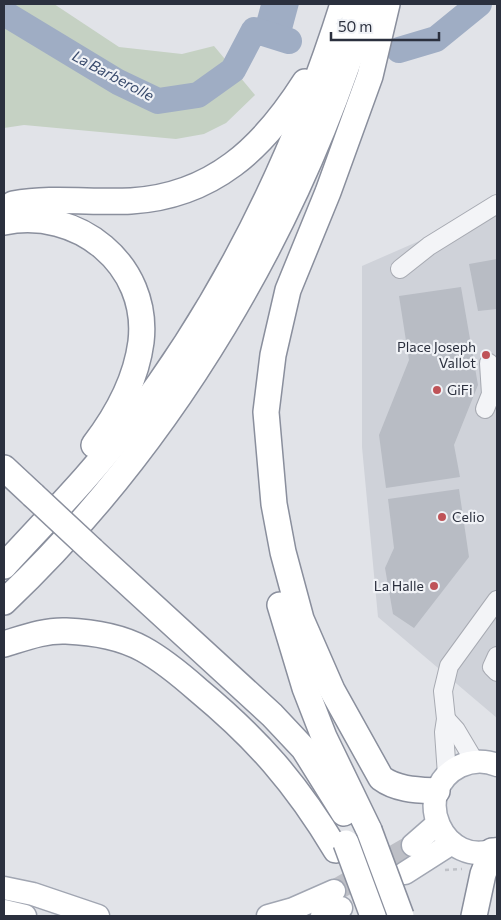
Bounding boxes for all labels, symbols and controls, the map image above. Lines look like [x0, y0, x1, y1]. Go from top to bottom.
scale bar [331, 10, 438, 42]
text: 50 m [338, 17, 372, 35]
water label: La Barberolle [70, 46, 157, 104]
place label: Place Joseph Vallot [397, 338, 476, 371]
marker: Place Joseph Vallot [480, 349, 492, 361]
place label: GiFi [447, 381, 473, 398]
marker: GiFi [431, 384, 443, 396]
place label: Celio [452, 508, 485, 525]
marker: Celio [436, 511, 448, 523]
place label: La Halle [374, 577, 424, 594]
marker: La Halle [428, 580, 440, 592]

